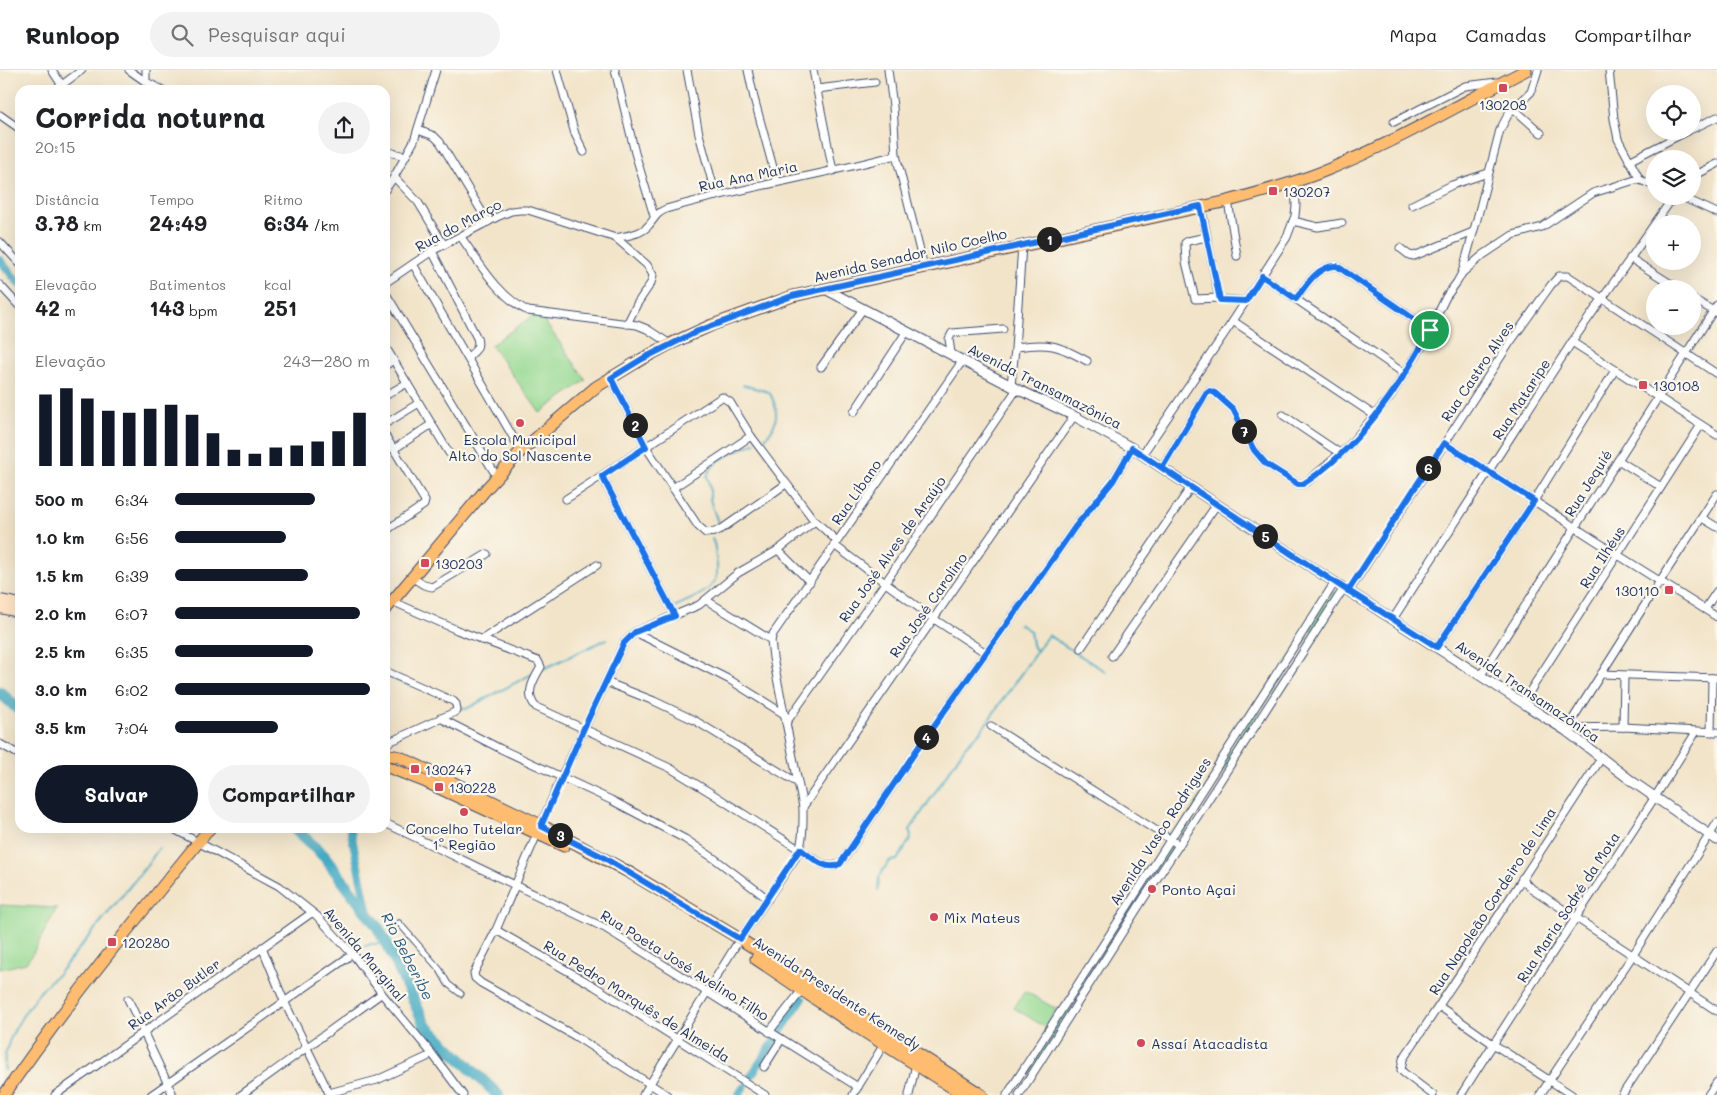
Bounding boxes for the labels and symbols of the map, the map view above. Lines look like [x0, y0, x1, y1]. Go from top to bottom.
marker: 130208 [1497, 82, 1509, 94]
place label: 130208 [1479, 95, 1527, 114]
street label: Rua Ana Maria [697, 156, 799, 196]
place label: 130207 [1283, 182, 1331, 201]
marker: 130207 [1267, 185, 1279, 197]
street label: Rua do Março [412, 194, 504, 256]
street label: Avenida Senador Nilo Coelho [812, 223, 1008, 287]
pin: 1 [1036, 226, 1062, 252]
pin [1409, 309, 1451, 351]
street label: Rua Castro Alves [1436, 317, 1518, 425]
street label: Avenida Transamazônica [965, 339, 1125, 433]
street label: Rua Mataripe [1488, 355, 1554, 443]
place label: 130108 [1653, 376, 1699, 395]
marker: 130108 [1637, 379, 1649, 391]
pin: 2 [622, 412, 648, 438]
marker: Escola Municipal Alto do Sol Nascente [514, 417, 526, 429]
pin: 7 [1232, 418, 1256, 444]
place label: Escola Municipal Alto do Sol Nascente [448, 430, 592, 465]
street label: Rua Jequié [1560, 446, 1616, 520]
street label: Rua Líbano [827, 456, 885, 528]
pin: 6 [1416, 456, 1440, 480]
street label: Rua José Alves de Araújo [834, 472, 950, 626]
street label: Rua Ilhéus [1575, 522, 1629, 592]
pin: 5 [1252, 524, 1278, 548]
street label: Rua José Carolino [885, 549, 971, 661]
place label: 130203 [435, 554, 483, 573]
marker: 130203 [419, 557, 431, 569]
place label: 130110 [1615, 581, 1659, 600]
marker: 130110 [1663, 584, 1675, 596]
street label: Avenida Transamazônica [1452, 636, 1604, 746]
pin: 4 [914, 724, 938, 750]
street label: Avenida Vasco Rodrigues [1105, 753, 1215, 909]
place label: 130247 [425, 760, 472, 779]
marker: 130247 [409, 763, 421, 775]
place label: 130228 [449, 778, 496, 797]
marker: 130228 [433, 781, 445, 793]
street label: Rua Napoleão Cordeiro de Lima [1424, 804, 1560, 998]
marker: Concelho Tutelar 1° Região [458, 806, 470, 818]
place label: Concelho Tutelar 1° Região [406, 819, 522, 854]
pin: 3 [548, 822, 572, 848]
street label: Rua Maria Sodré da Mota [1512, 828, 1624, 986]
place label: Ponto Açai [1162, 880, 1236, 899]
marker: Ponto Açai [1146, 883, 1158, 895]
street label: Avenida Marginal [320, 903, 410, 1005]
street label: Rua Poeta José Avelino Filho [597, 905, 773, 1025]
place label: Mix Mateus [944, 908, 1020, 927]
water label: Rio Beberibe [377, 909, 439, 1003]
marker: Mix Mateus [928, 911, 940, 923]
street label: Avenida Presidente Kennedy [750, 932, 924, 1054]
place label: 120280 [122, 933, 170, 952]
marker: 120280 [106, 936, 118, 948]
street label: Rua Pedro Marquês de Almeida [540, 936, 734, 1066]
street label: Rua Arão Butler [124, 954, 224, 1034]
place label: Assaí Atacadista [1151, 1034, 1268, 1053]
marker: Assaí Atacadista [1135, 1037, 1147, 1049]

